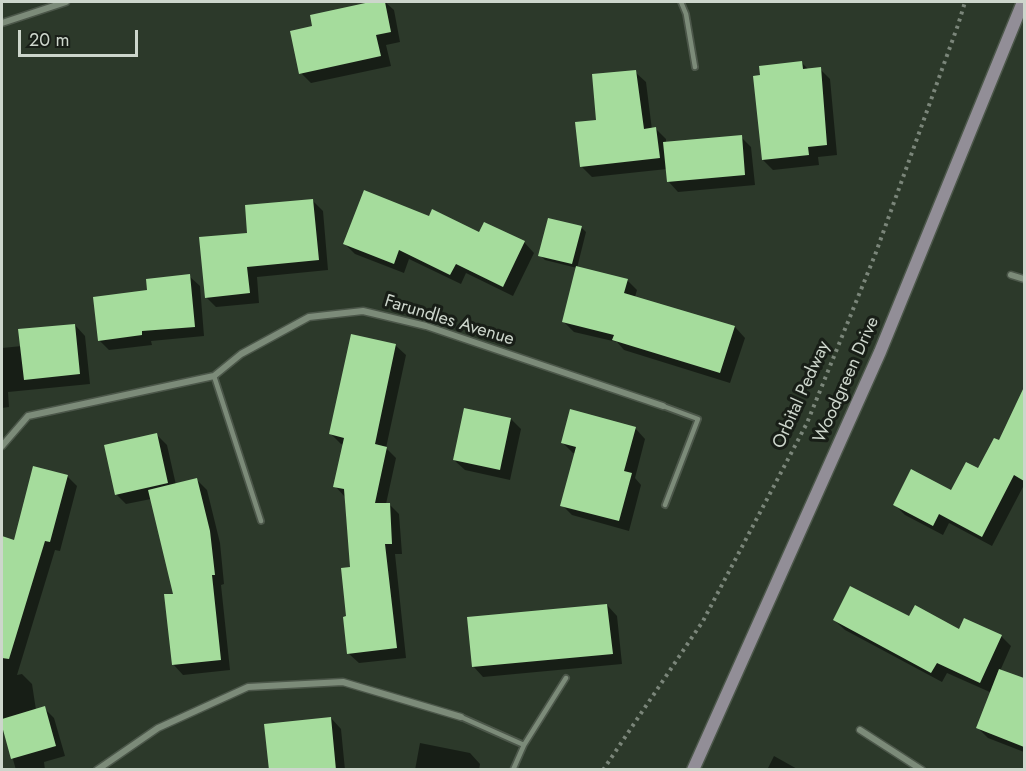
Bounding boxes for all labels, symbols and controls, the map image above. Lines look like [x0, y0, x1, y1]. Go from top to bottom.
scale bar [21, 18, 141, 56]
text: 20 m [29, 27, 69, 53]
street label: Farundles Avenue [381, 291, 517, 351]
street label: Woodgreen Drive [810, 314, 884, 446]
street label: Orbital Pedway [769, 338, 835, 452]

